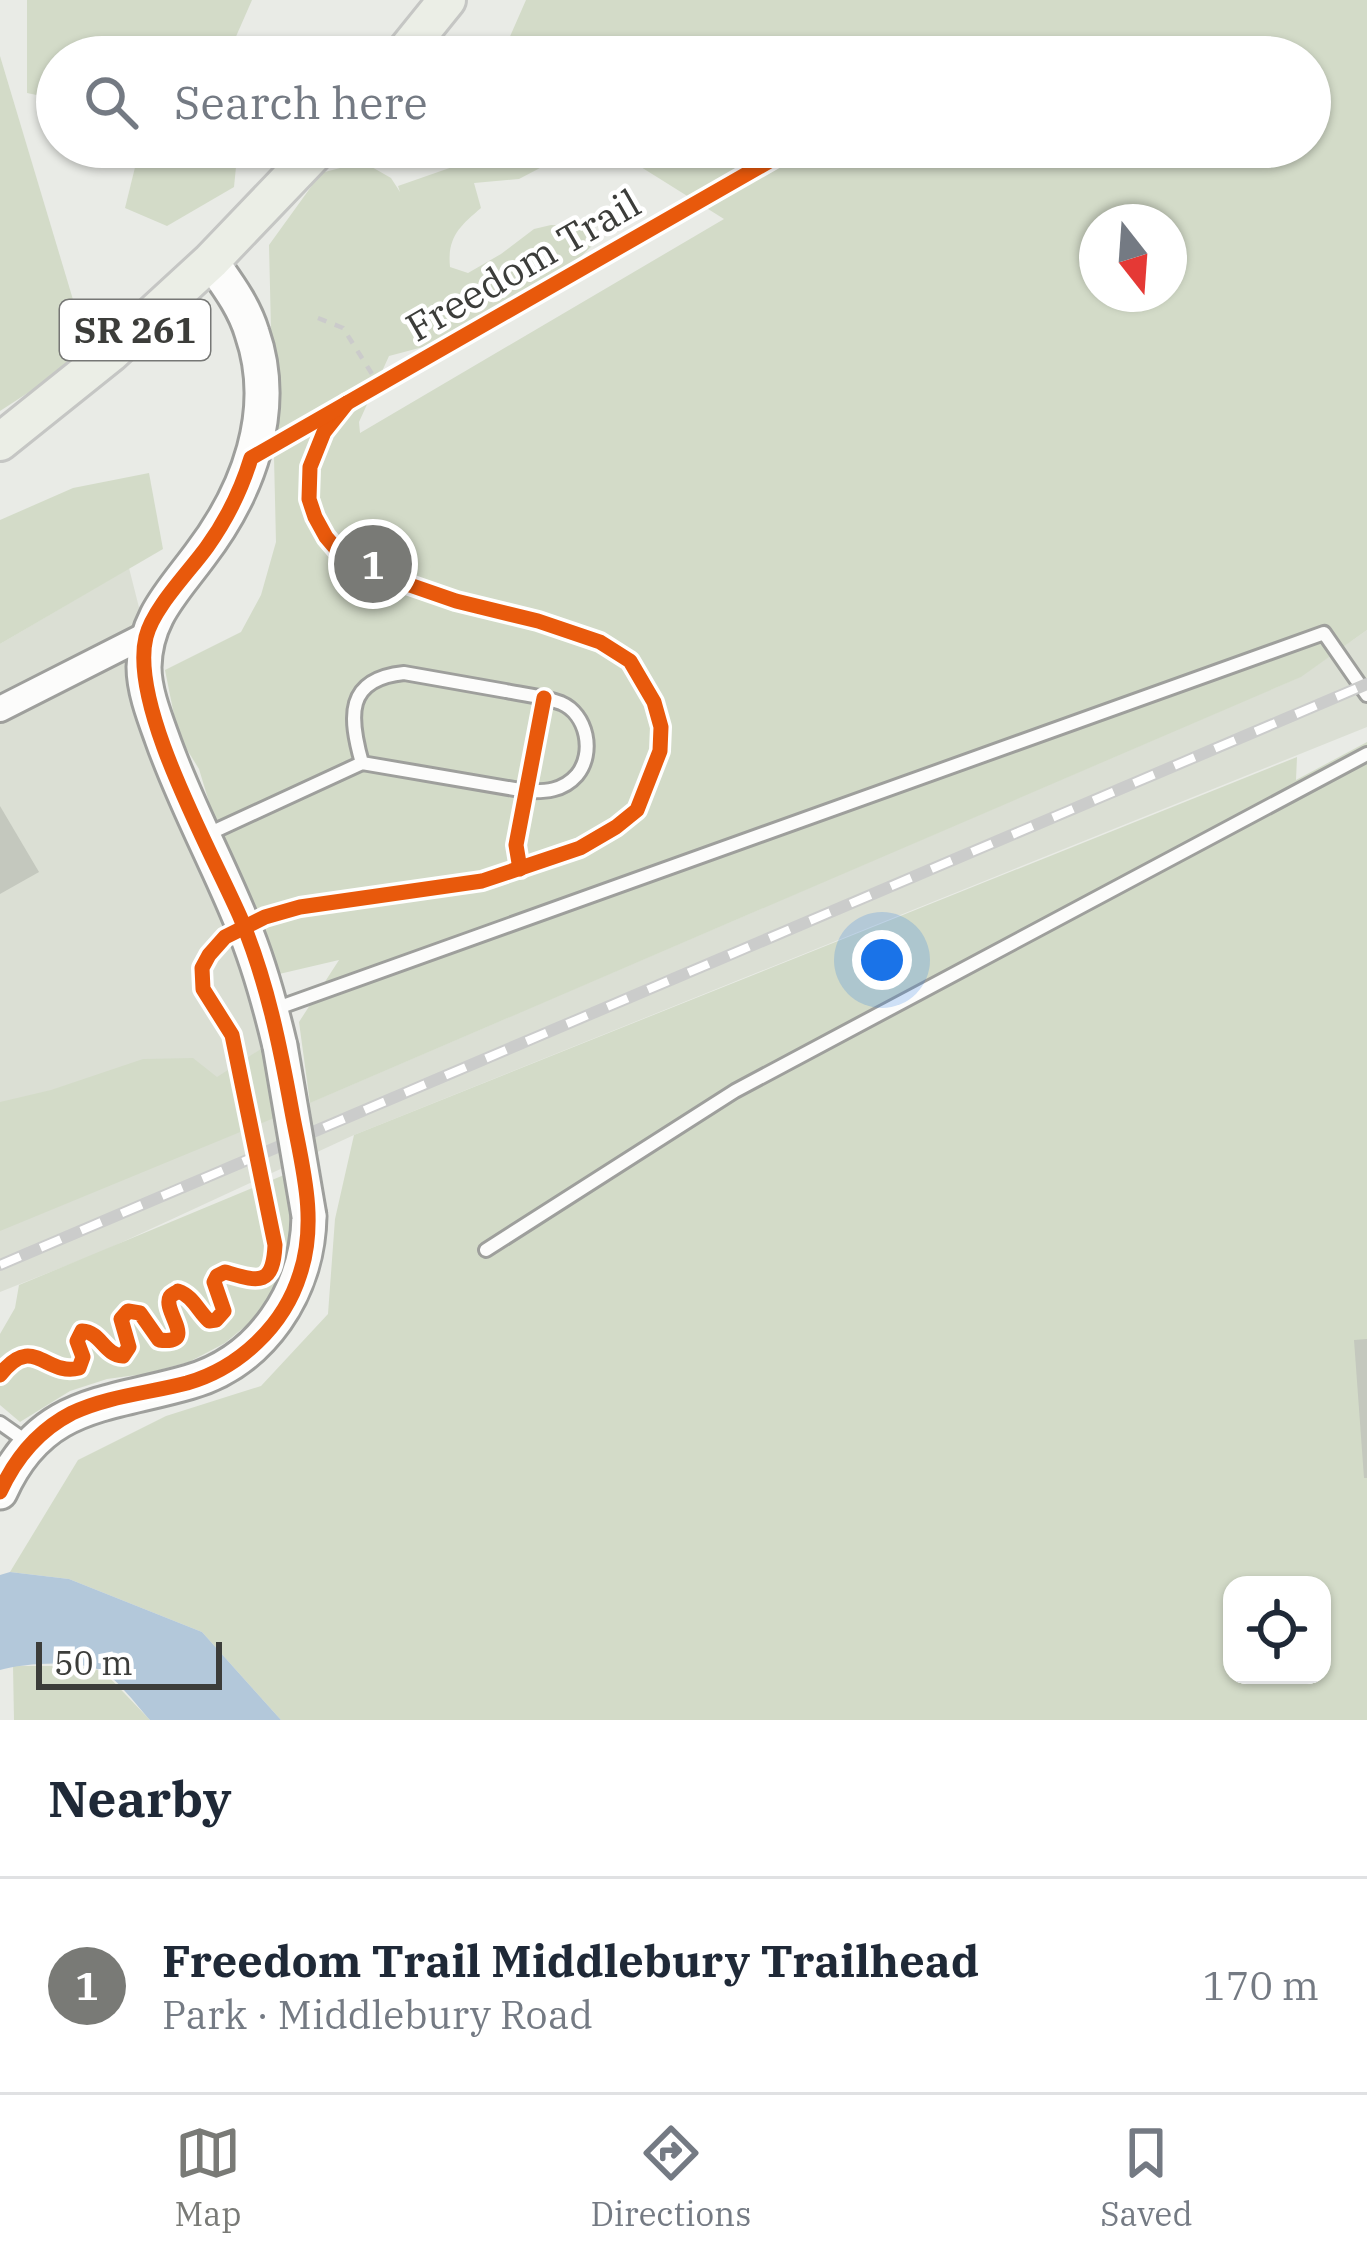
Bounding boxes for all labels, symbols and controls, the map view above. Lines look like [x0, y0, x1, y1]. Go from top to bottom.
search box [36, 36, 1331, 168]
icon: search [78, 69, 144, 135]
text: Search here [174, 73, 428, 131]
street label: Freedom Trail [396, 177, 649, 352]
north arrow [1079, 204, 1187, 312]
road number: SR 261 [60, 300, 210, 360]
pin: 1 [334, 519, 412, 609]
your location [852, 930, 912, 990]
map controls [1223, 1576, 1331, 1684]
button: locate [1223, 1576, 1331, 1684]
scale bar [36, 1636, 222, 1689]
text: 50 m [54, 1641, 133, 1684]
text: Nearby [48, 1765, 232, 1831]
text: Freedom Trail Middlebury Trailhead [162, 1931, 979, 1989]
text: 1 [75, 1960, 99, 2011]
text: 170 m [1203, 1960, 1319, 2011]
text: Park · Middlebury Road [162, 1989, 593, 2040]
tab: Map [174, 2120, 241, 2235]
tab: Directions [590, 2120, 751, 2235]
tab: Saved [1100, 2120, 1193, 2235]

